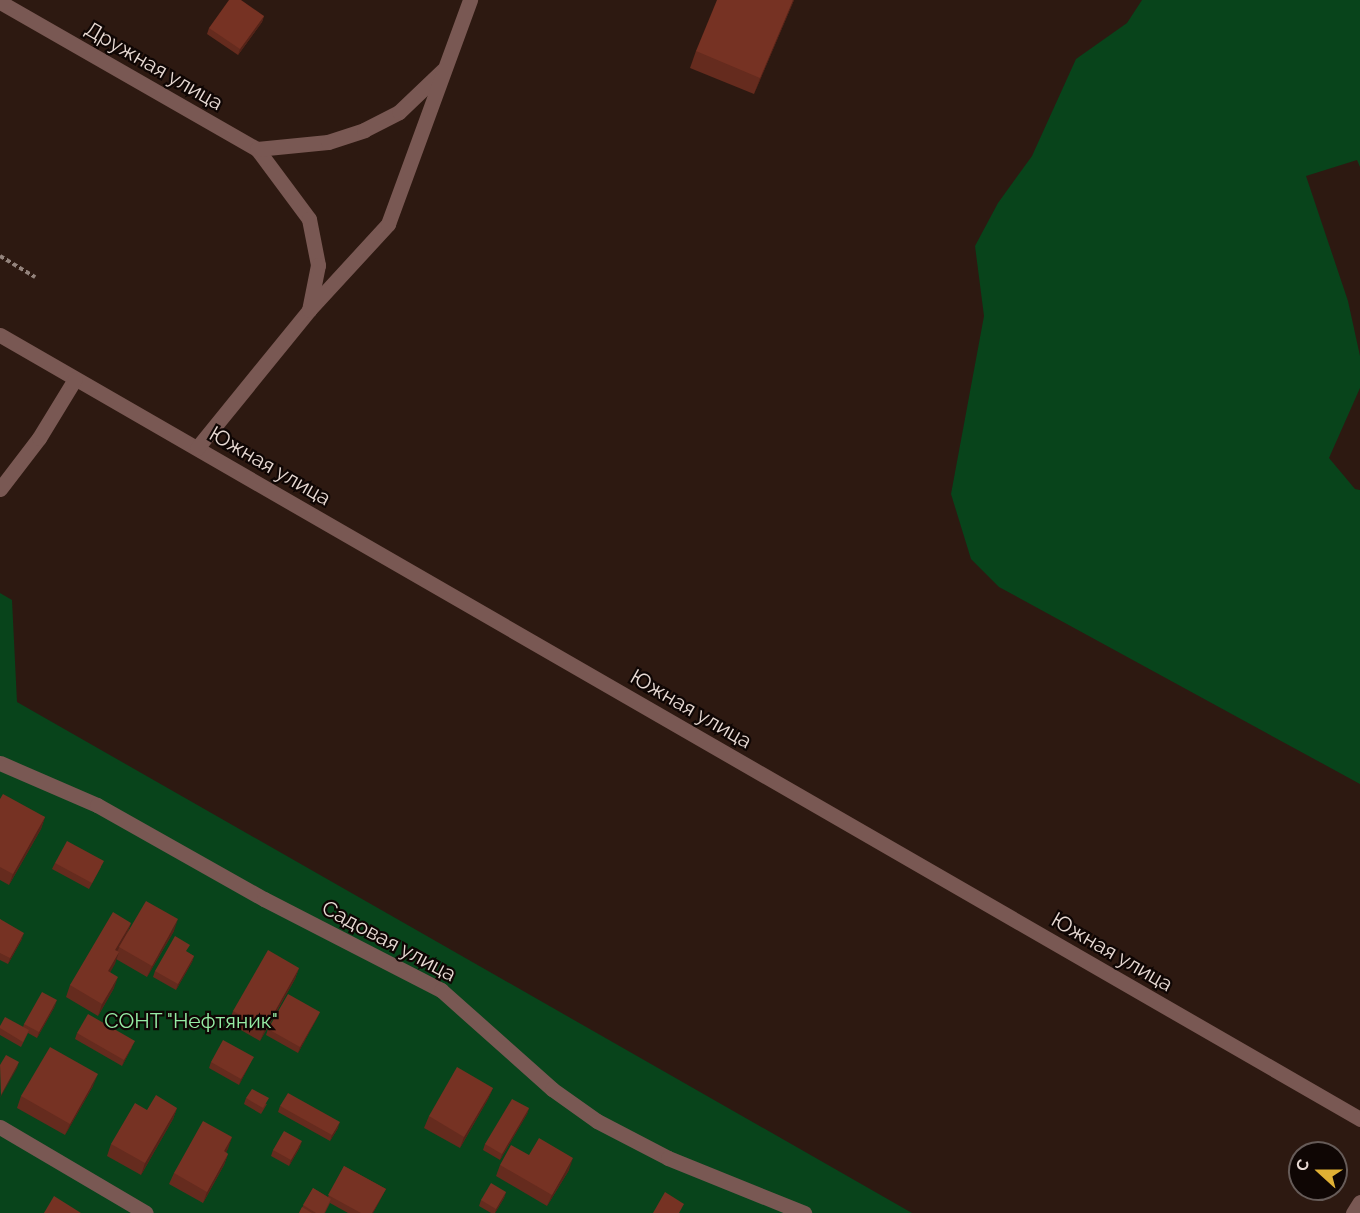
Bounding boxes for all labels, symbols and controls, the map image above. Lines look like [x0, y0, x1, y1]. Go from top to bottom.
street label: Дружная улица [80, 16, 228, 116]
street label: Южная улица [205, 421, 335, 511]
street label: Южная улица [626, 664, 756, 754]
street label: Садовая улица [317, 895, 461, 987]
street label: Южная улица [1047, 907, 1177, 997]
park label: СОНТ "Нефтяник" [104, 1008, 278, 1034]
north arrow [1288, 1141, 1348, 1201]
text: С [1292, 1157, 1313, 1174]

